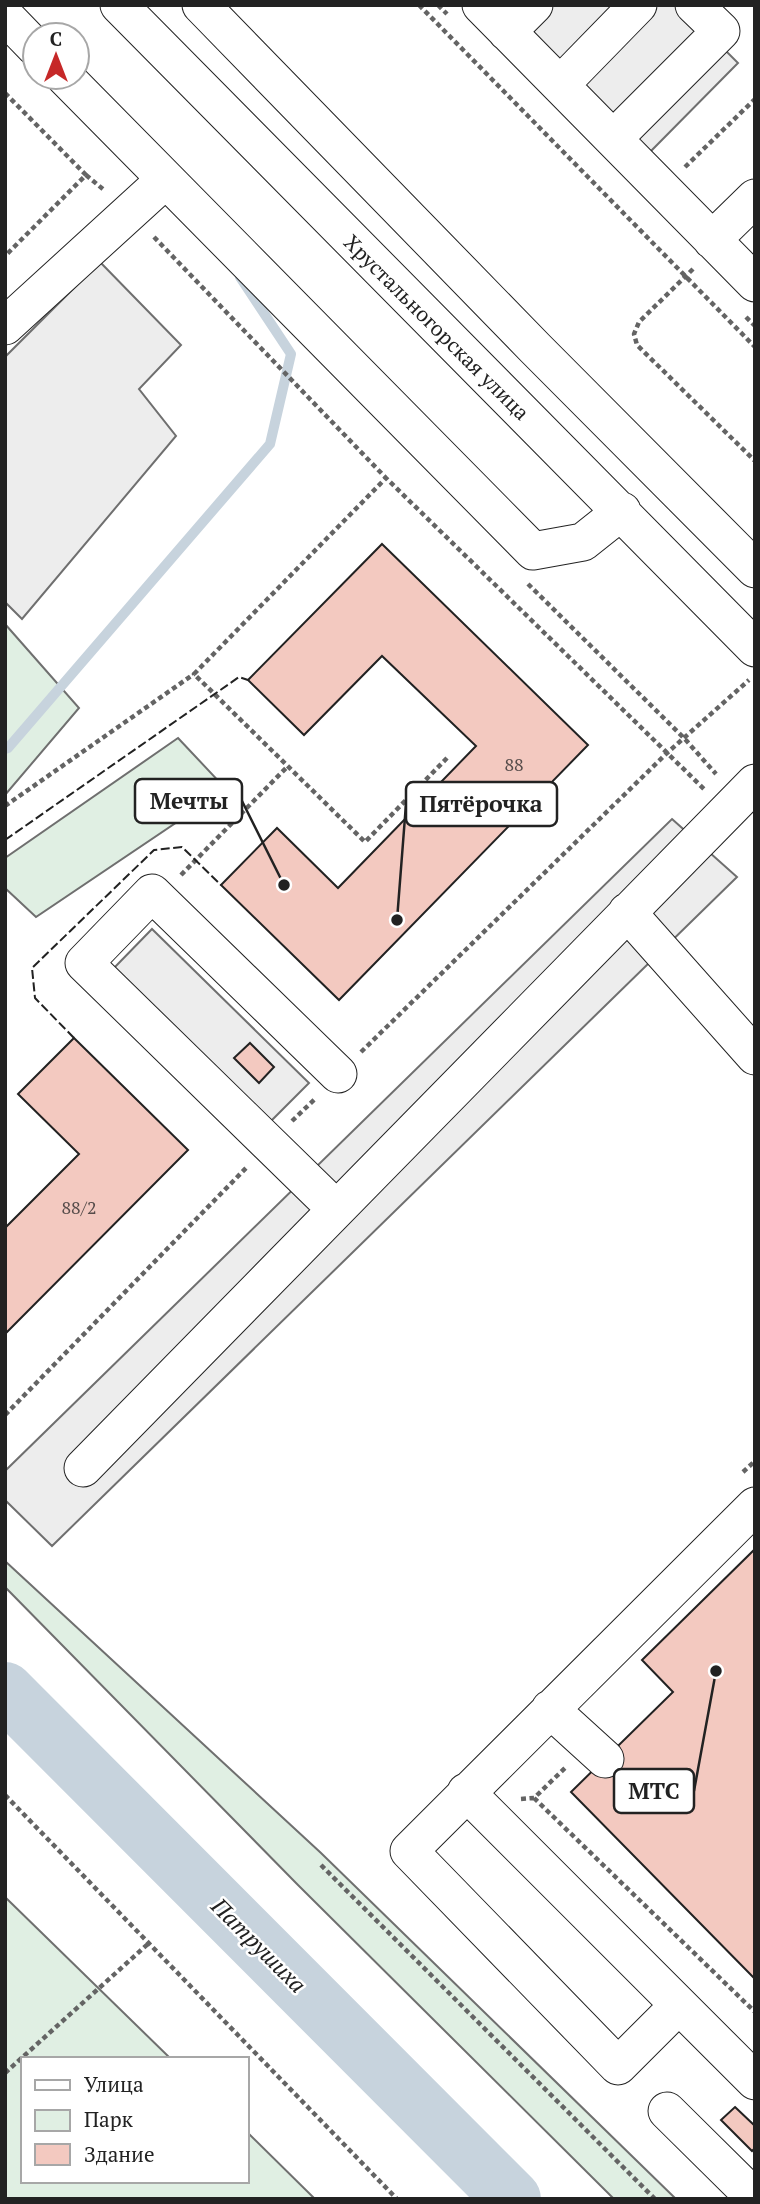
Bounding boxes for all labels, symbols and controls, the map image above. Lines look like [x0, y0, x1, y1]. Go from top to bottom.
north arrow [21, 21, 91, 91]
text: С [50, 26, 62, 51]
street label: Хрустальногорская улица [338, 228, 536, 426]
house number: 88 [504, 752, 524, 776]
callout: Мечты [135, 779, 242, 823]
callout: Пятёрочка [406, 782, 557, 826]
text: Мечты [150, 785, 228, 816]
text: Пятёрочка [419, 788, 543, 819]
house number: 88/2 [62, 1195, 96, 1219]
callout: МТС [614, 1769, 694, 1813]
text: МТС [628, 1775, 680, 1806]
water label: Патрушиха [204, 1890, 313, 1999]
legend [21, 2057, 248, 2183]
text: Улица [84, 2070, 144, 2098]
text: Парк [84, 2105, 134, 2133]
text: Здание [84, 2140, 155, 2168]

